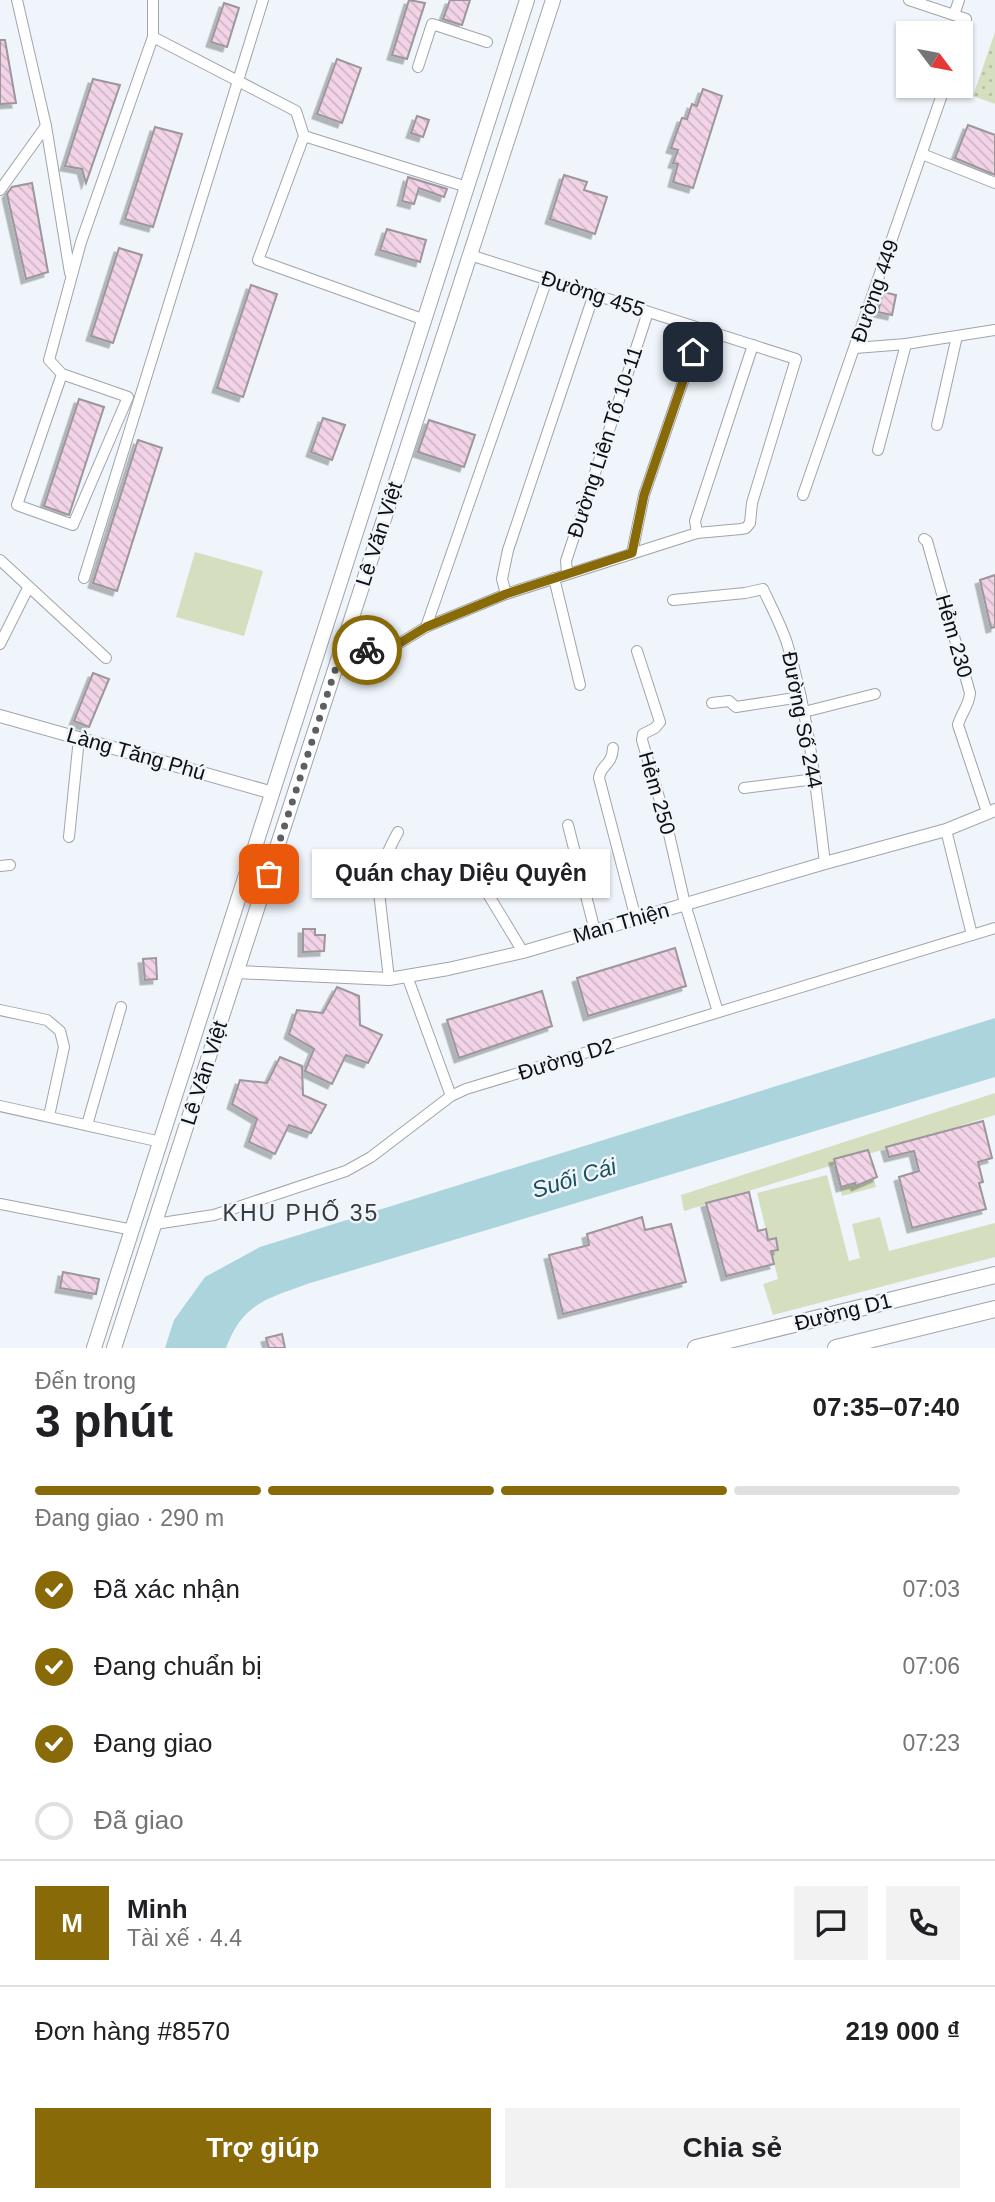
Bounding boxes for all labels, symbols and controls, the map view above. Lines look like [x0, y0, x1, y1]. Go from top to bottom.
north arrow [896, 21, 973, 98]
map controls [896, 21, 973, 98]
street label: Đường 449 [846, 236, 903, 345]
street label: Đường 455 [539, 266, 648, 321]
pin [663, 322, 723, 382]
icon: home [674, 333, 712, 371]
street label: Đường Liên Tổ 10-11 [563, 343, 646, 540]
street label: Lê Văn Việt [351, 479, 406, 589]
street label: Hẻm 230 [932, 592, 977, 680]
courier [332, 615, 402, 685]
icon: bike [348, 631, 386, 669]
street label: Đường Số 244 [778, 650, 827, 791]
street label: Làng Tăng Phú [64, 723, 208, 784]
street label: Hẻm 250 [635, 749, 680, 837]
pin [239, 844, 299, 904]
callout: Quán chay Diệu Quyên [311, 850, 608, 898]
icon: bag [250, 855, 288, 893]
text: Quán chay Diệu Quyên [335, 860, 587, 886]
street label: Man Thiện [570, 898, 672, 947]
street label: Lê Văn Việt [176, 1018, 231, 1128]
street label: Đường D2 [515, 1033, 617, 1084]
water label: Suối Cái [529, 1153, 620, 1203]
district label: KHU PHỐ 35 [223, 1199, 379, 1226]
street label: Đường D1 [792, 1288, 894, 1335]
text: Đến trong [35, 1368, 136, 1394]
text: 07:35–07:40 [813, 1392, 960, 1422]
text: 3 phút [35, 1395, 173, 1447]
text: Đang giao · 290 m [35, 1505, 224, 1531]
icon: check [35, 1571, 73, 1609]
text: Đã xác nhận [94, 1574, 240, 1604]
text: 07:03 [902, 1576, 960, 1602]
icon: check [35, 1648, 73, 1686]
text: Đang chuẩn bị [94, 1651, 262, 1681]
text: 07:06 [902, 1653, 960, 1679]
icon: check [35, 1725, 73, 1763]
text: Đang giao [94, 1728, 213, 1758]
text: 07:23 [902, 1730, 960, 1756]
text: Đã giao [94, 1805, 184, 1835]
button: chat [794, 1886, 868, 1960]
button: phone [886, 1886, 960, 1960]
text: Minh [127, 1894, 188, 1924]
text: M [61, 1908, 83, 1938]
text: Tài xế · 4.4 [127, 1925, 242, 1951]
text: Đơn hàng #8570 [35, 2016, 230, 2046]
text: 219 000 ₫ [845, 2016, 960, 2046]
button: Trợ giúp [35, 2108, 491, 2188]
button: Chia sẻ [505, 2108, 960, 2188]

